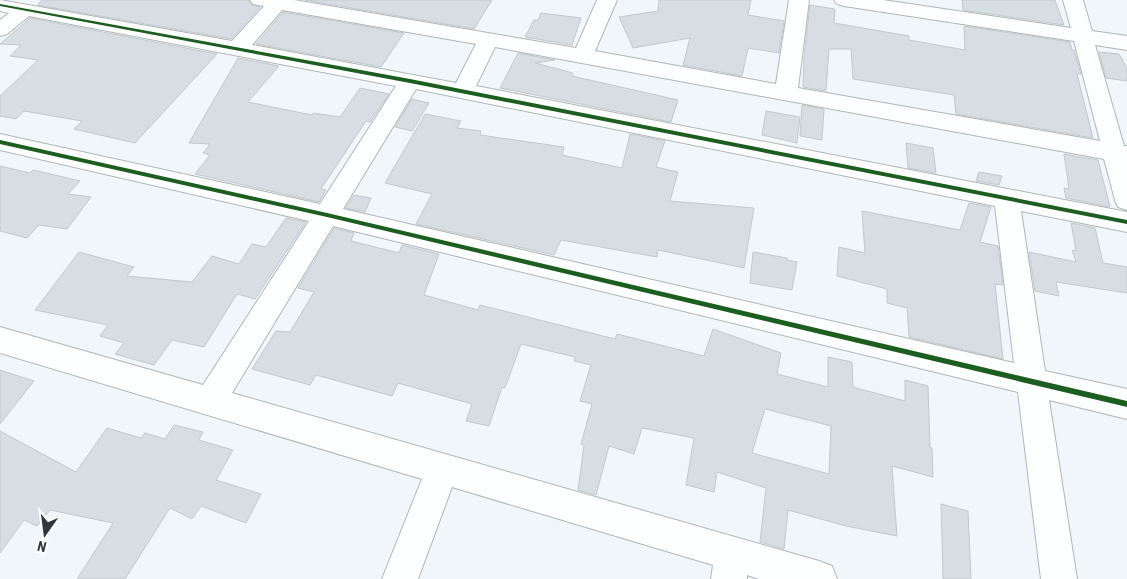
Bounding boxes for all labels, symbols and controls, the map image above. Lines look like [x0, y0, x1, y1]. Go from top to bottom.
north arrow [20, 509, 70, 559]
text: N [36, 538, 48, 555]

